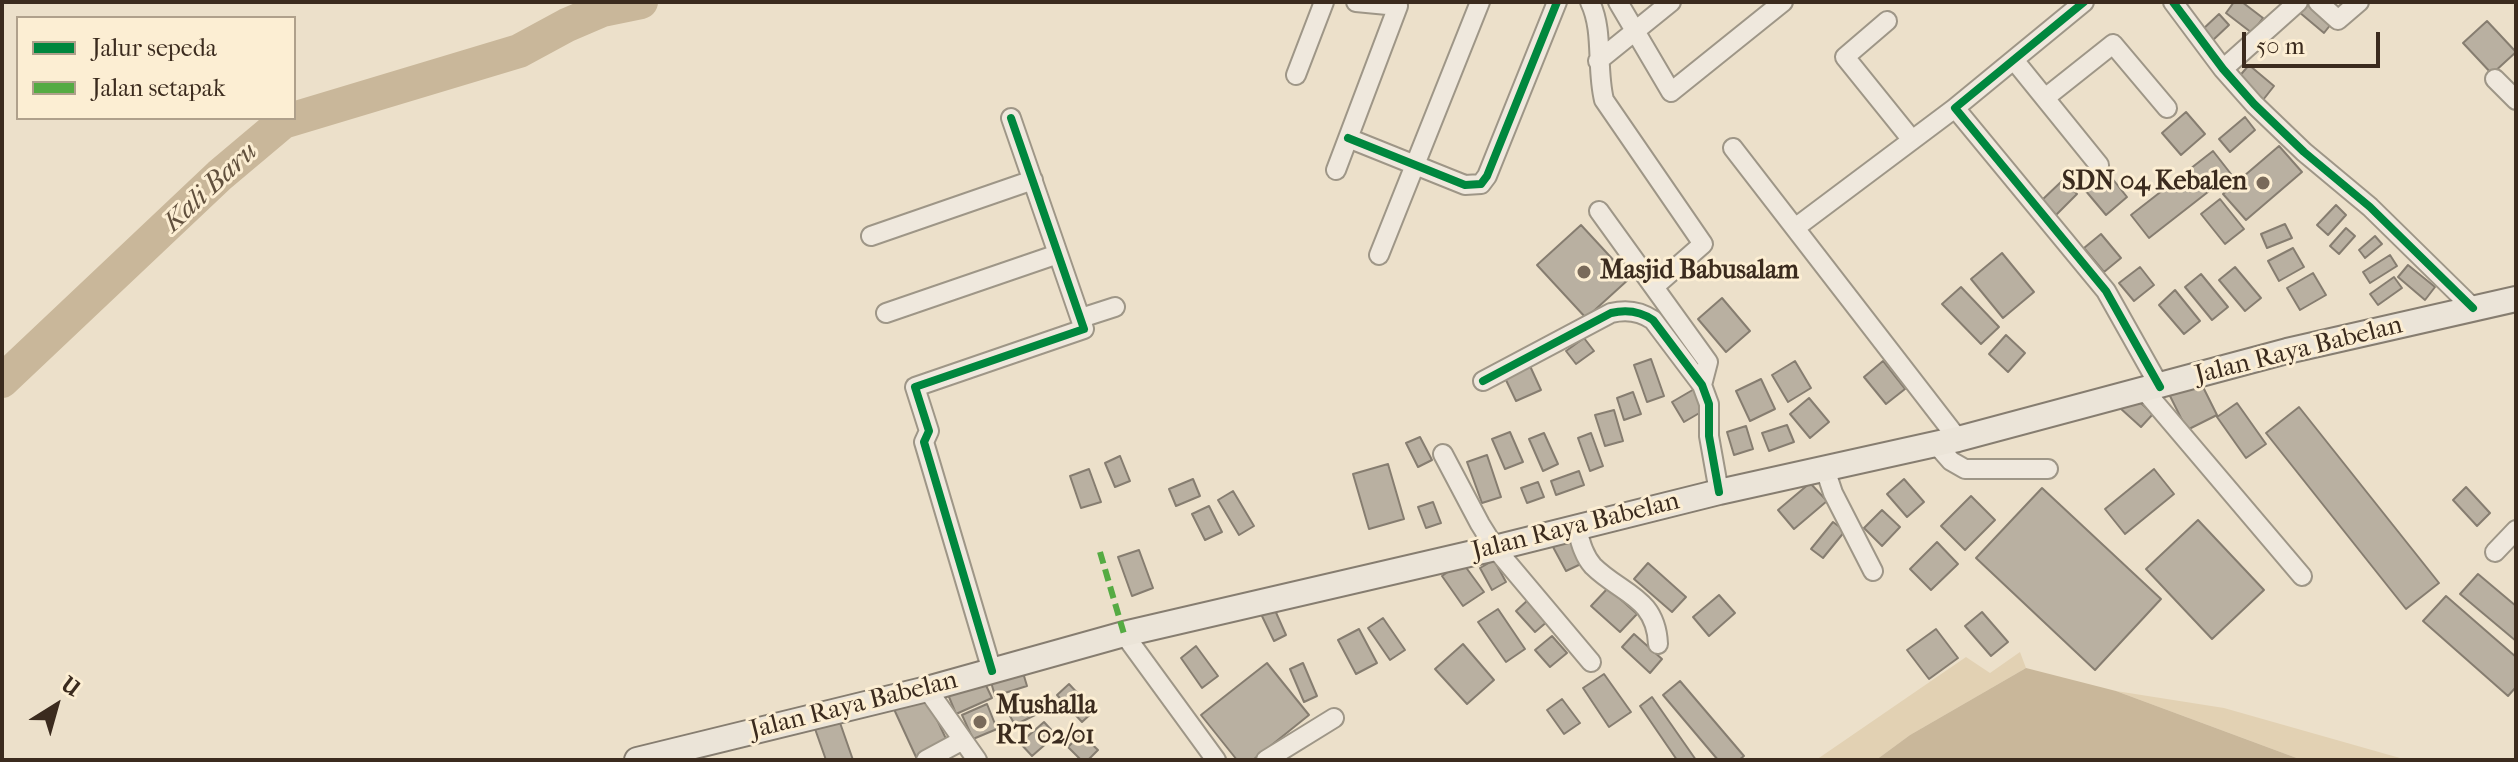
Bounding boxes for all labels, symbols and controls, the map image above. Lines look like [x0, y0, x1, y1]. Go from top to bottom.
legend [16, 16, 296, 120]
scale bar [2246, 16, 2384, 66]
text: 50 m [2256, 32, 2305, 60]
text: Jalur sepeda [92, 34, 217, 62]
text: Jalan setapak [92, 74, 225, 102]
water label: Kali Baru [157, 136, 265, 240]
place label: SDN 04 Kebalen [2062, 167, 2247, 199]
marker: SDN 04 Kebalen [2254, 174, 2272, 192]
place label: Masjid Babusalam [1600, 256, 1799, 288]
marker: Masjid Babusalam [1575, 263, 1593, 281]
street label: Jalan Raya Babelan [2192, 310, 2406, 392]
street label: Jalan Raya Babelan [1469, 486, 1683, 568]
street label: Jalan Raya Babelan [747, 665, 961, 747]
north arrow [16, 666, 96, 746]
text: U [56, 671, 85, 702]
place label: Mushalla RT 02/01 [996, 691, 1097, 752]
marker: Mushalla RT 02/01 [971, 713, 989, 731]

